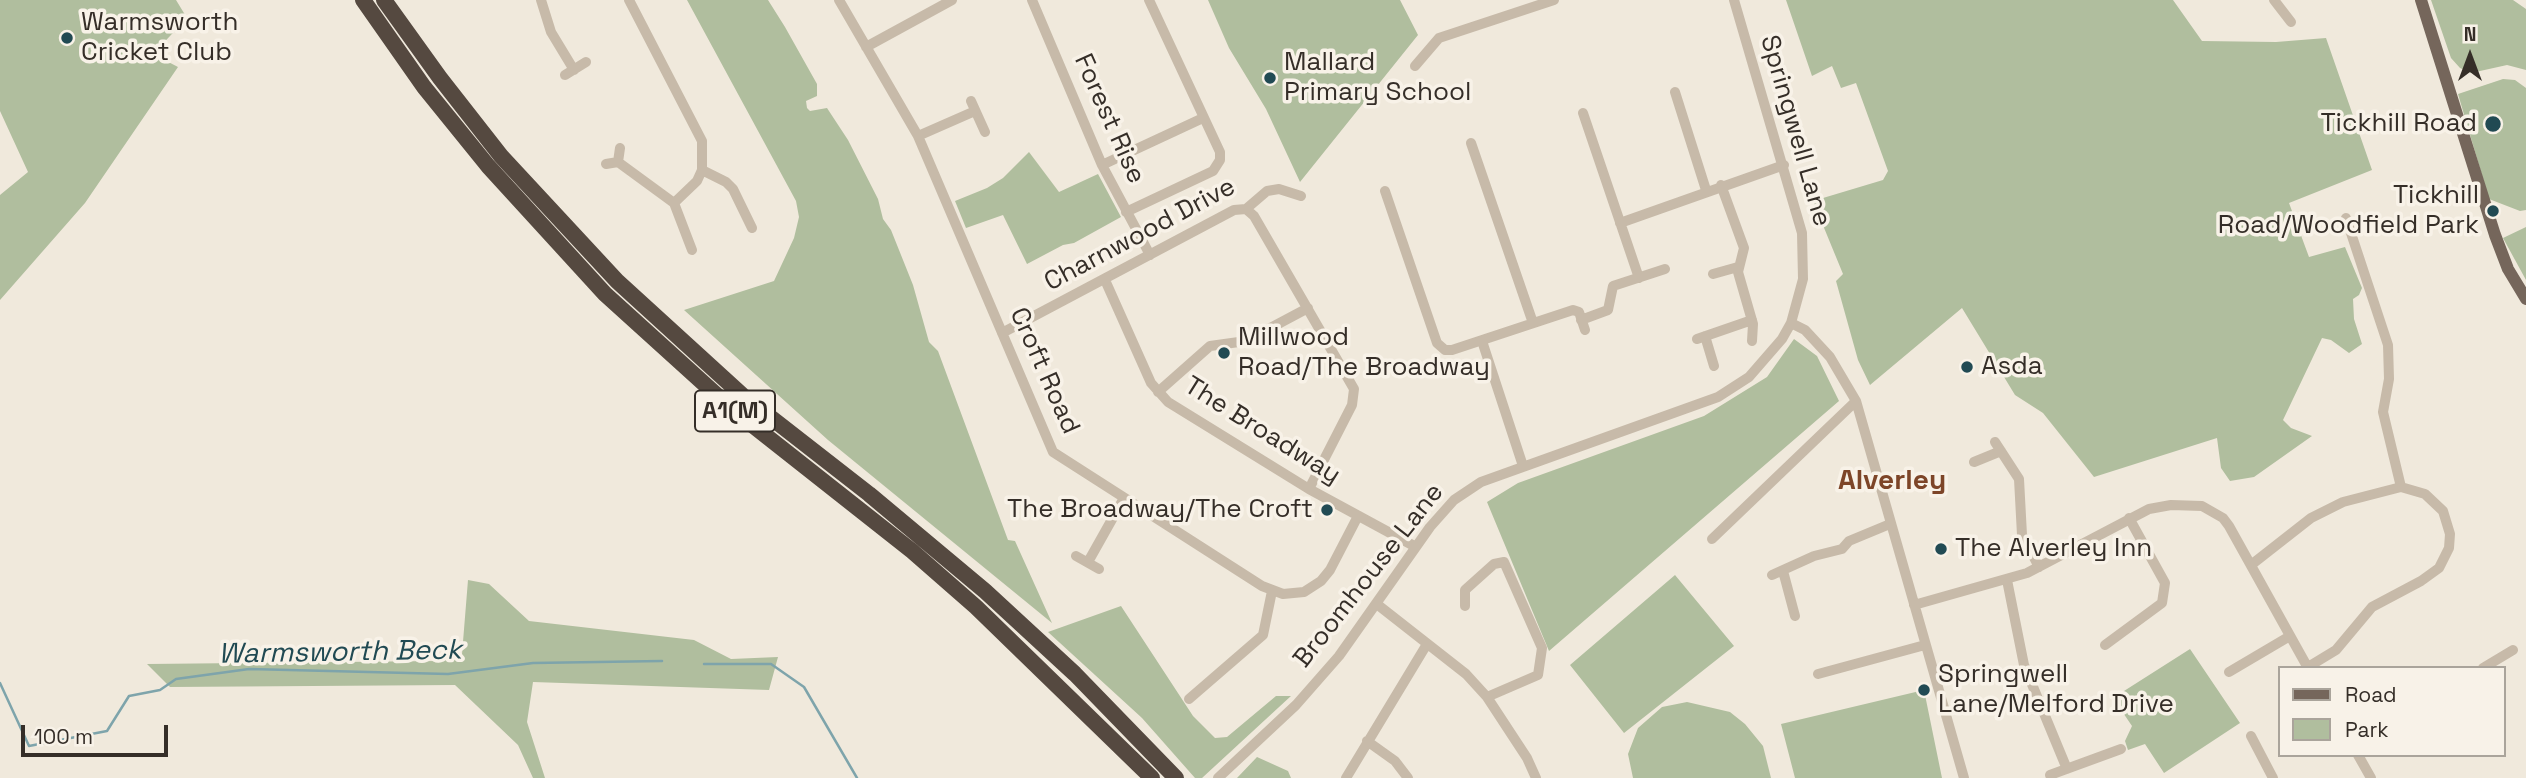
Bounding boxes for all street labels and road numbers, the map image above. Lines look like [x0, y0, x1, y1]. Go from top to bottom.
street label: Springwell Lane [1753, 32, 1837, 230]
street label: Forest Rise [1067, 49, 1151, 189]
street label: Charnwood Drive [1039, 172, 1241, 298]
street label: Croft Road [1002, 303, 1086, 439]
street label: The Broadway [1178, 371, 1346, 491]
road number: A1(M) [695, 390, 775, 432]
street label: Broomhouse Lane [1287, 478, 1451, 674]

